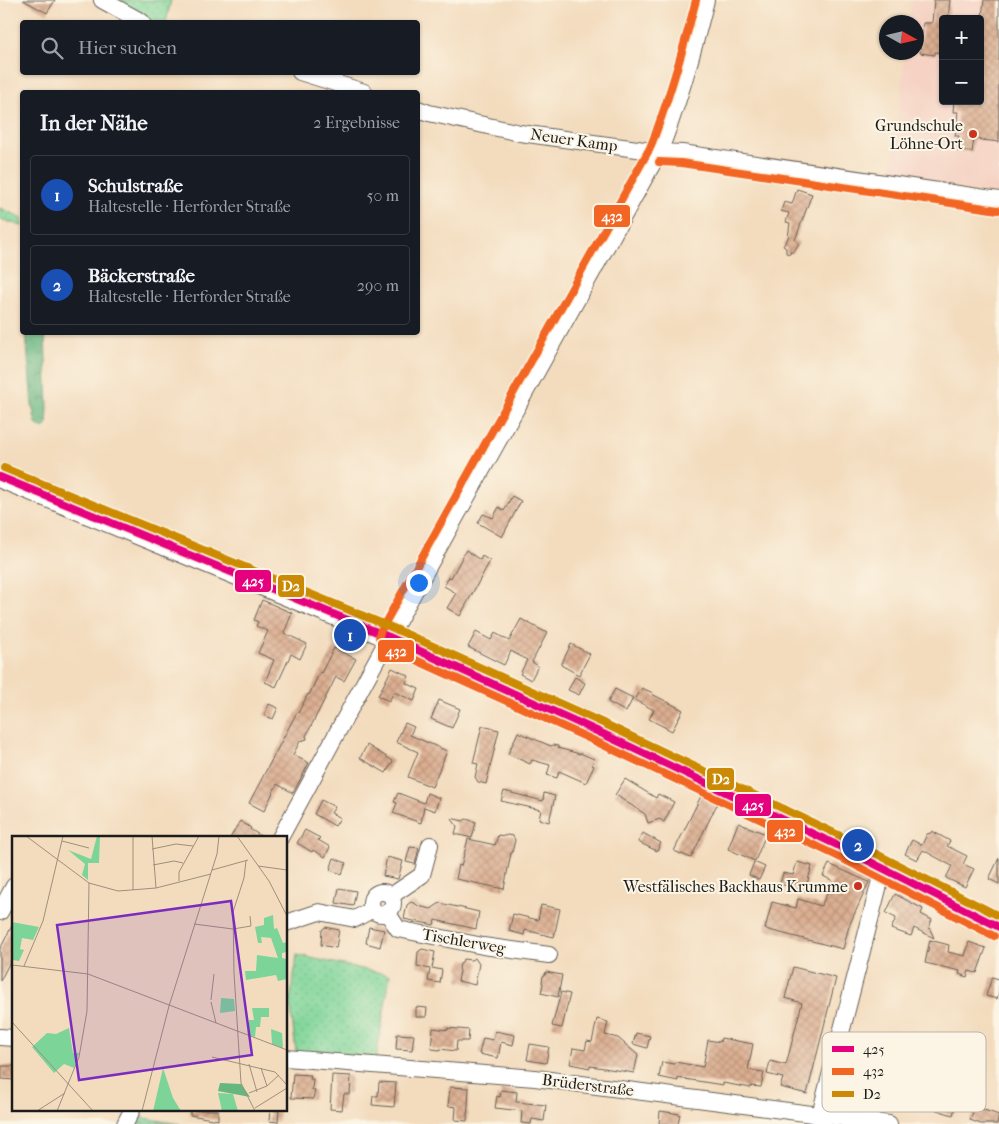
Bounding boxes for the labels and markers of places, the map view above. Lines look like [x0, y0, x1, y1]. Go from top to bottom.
place label: Grundschule Löhne-Ort [875, 116, 963, 153]
marker: Grundschule Löhne-Ort [967, 128, 979, 140]
pin: 1 [334, 616, 366, 654]
pin: 2 [842, 826, 874, 864]
place label: Westfälisches Backhaus Krumme [622, 877, 848, 896]
marker: Westfälisches Backhaus Krumme [852, 880, 864, 892]

